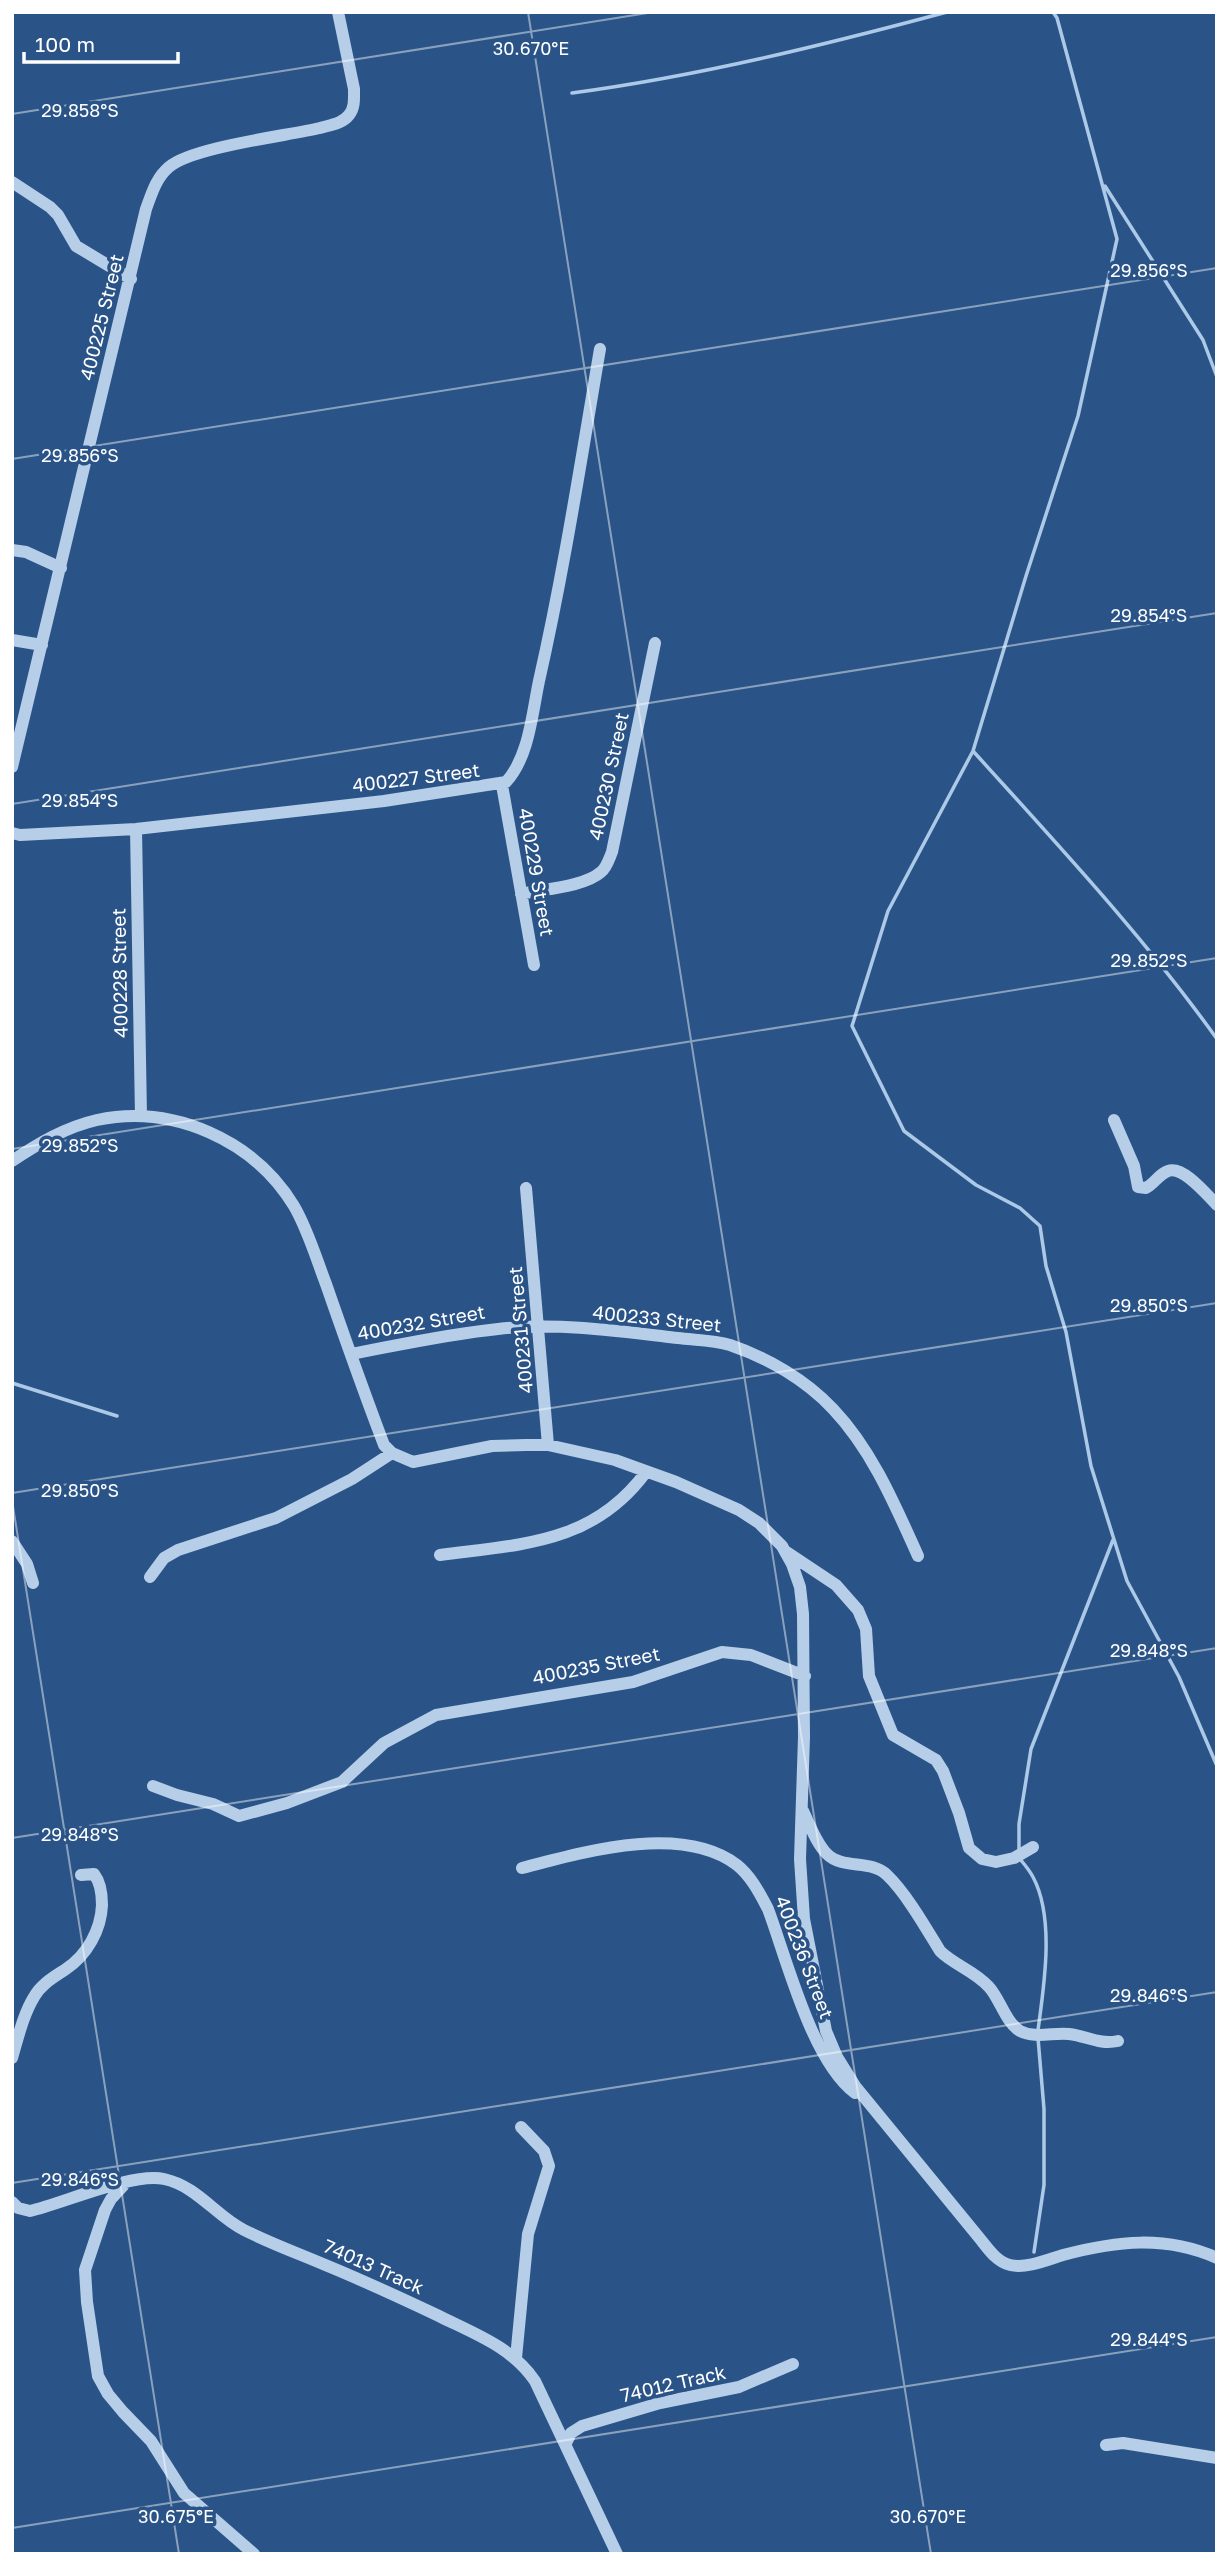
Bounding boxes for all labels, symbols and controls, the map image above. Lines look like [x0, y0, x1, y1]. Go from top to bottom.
scale bar [24, 21, 178, 65]
text: 100 m [35, 31, 95, 57]
text: 30.670°E [493, 37, 569, 59]
text: 29.858°S [41, 99, 119, 121]
street label: 400225 Street [74, 252, 128, 382]
text: 29.856°S [1110, 259, 1188, 281]
text: 29.856°S [41, 444, 119, 466]
text: 29.854°S [1111, 604, 1187, 626]
street label: 400230 Street [583, 710, 633, 842]
street label: 400227 Street [351, 758, 481, 796]
text: 29.854°S [42, 789, 118, 811]
street label: 400229 Street [514, 806, 560, 938]
street label: 400228 Street [106, 908, 132, 1038]
text: 29.852°S [1110, 949, 1188, 971]
text: 29.852°S [41, 1134, 119, 1156]
street label: 400231 Street [503, 1265, 537, 1395]
text: 29.850°S [1110, 1294, 1188, 1316]
street label: 400232 Street [355, 1299, 487, 1345]
street label: 400233 Street [591, 1300, 723, 1336]
text: 29.850°S [41, 1479, 119, 1501]
text: 29.848°S [1110, 1639, 1188, 1661]
street label: 400235 Street [530, 1641, 662, 1689]
text: 29.848°S [41, 1823, 119, 1845]
street label: 400236 Street [771, 1892, 839, 2022]
text: 29.846°S [1110, 1984, 1188, 2006]
text: 29.846°S [41, 2168, 119, 2190]
street label: 74013 Track [320, 2234, 428, 2299]
text: 29.844°S [1110, 2328, 1188, 2350]
street label: 74012 Track [618, 2360, 728, 2406]
text: 30.675°E [138, 2505, 214, 2527]
text: 30.670°E [890, 2505, 966, 2527]

